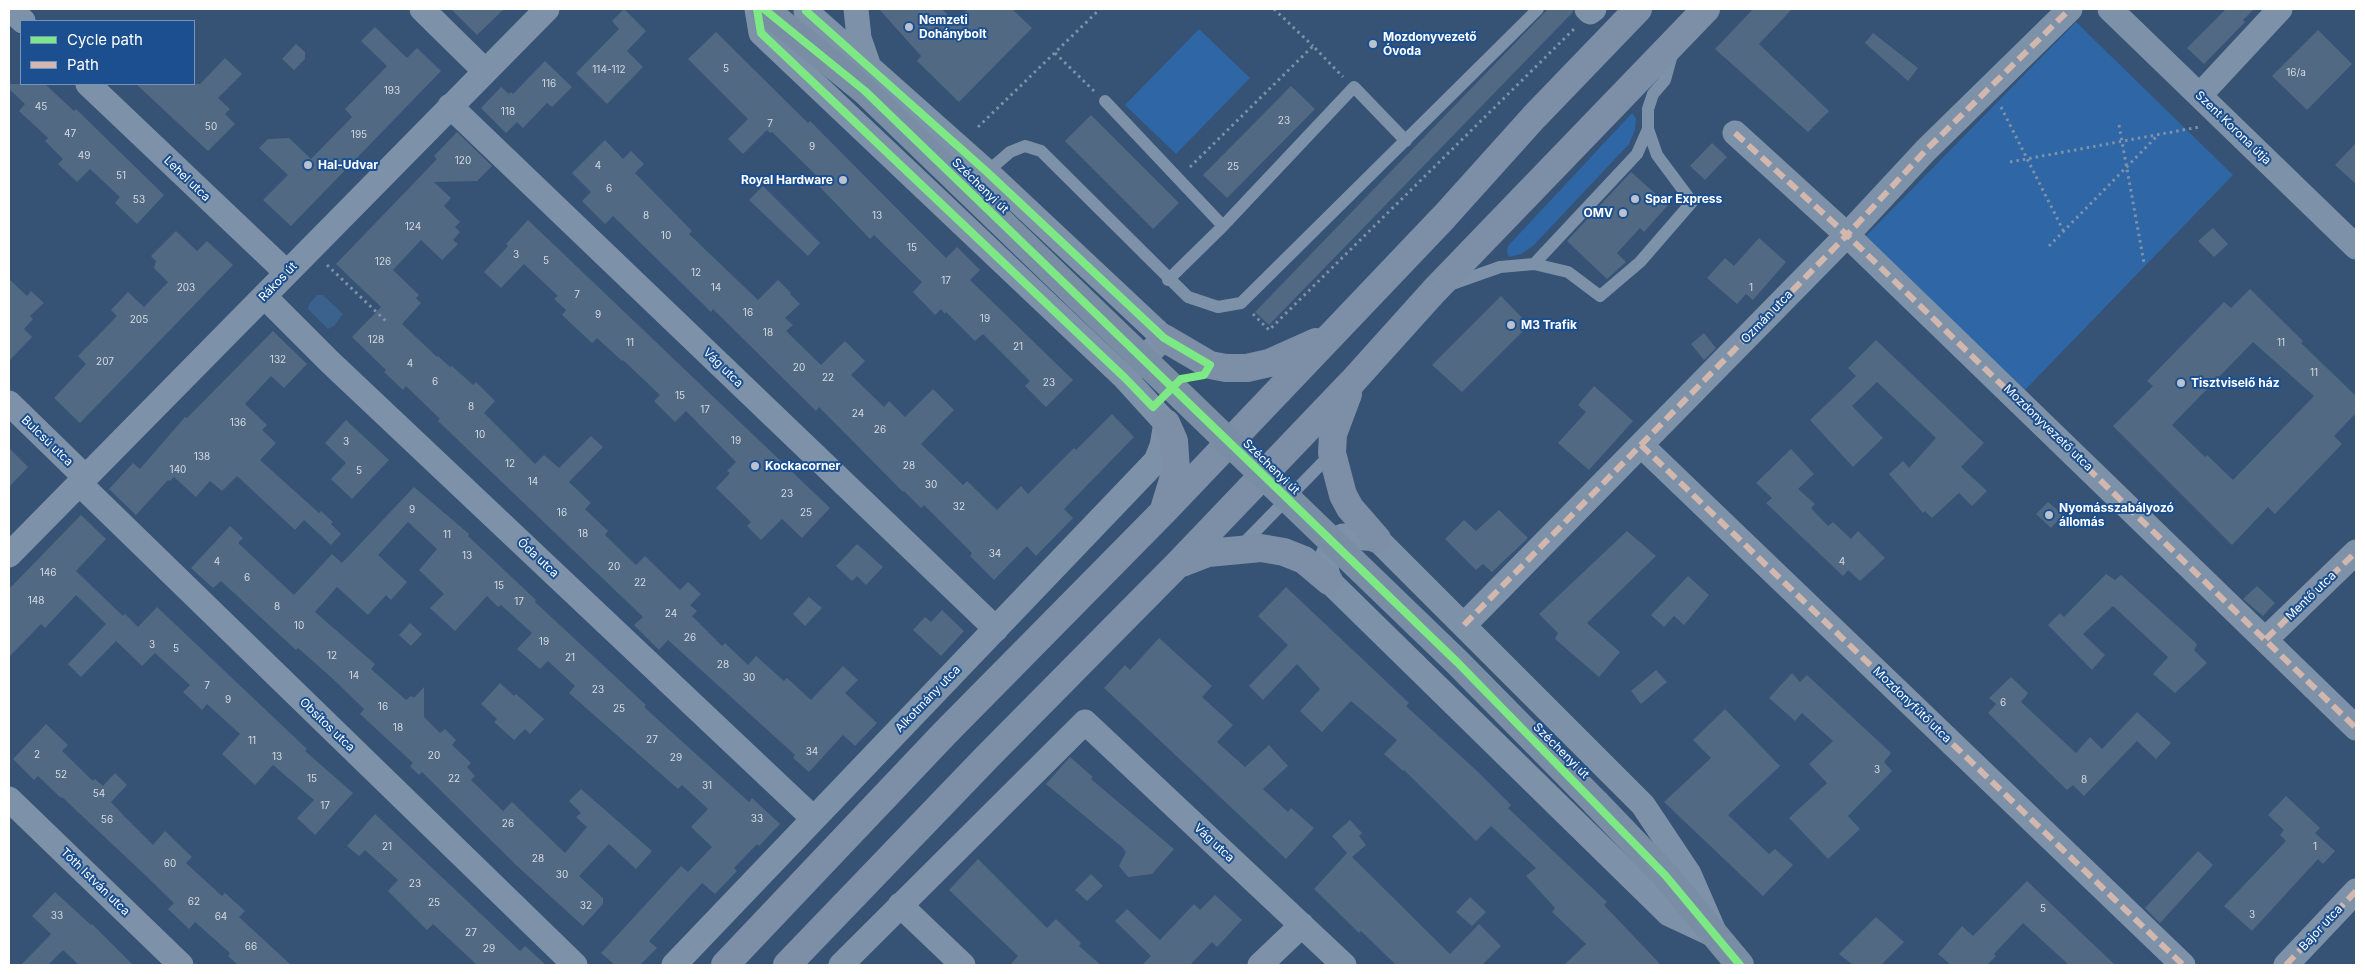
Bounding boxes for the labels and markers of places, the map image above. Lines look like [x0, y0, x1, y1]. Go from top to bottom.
place label: Nemzeti Dohánybolt [919, 13, 987, 41]
marker: Nemzeti Dohánybolt [903, 21, 915, 33]
place label: Mozdonyvezető Óvoda [1383, 30, 1477, 58]
marker: Mozdonyvezető Óvoda [1367, 38, 1379, 50]
place label: Hal-Udvar [318, 158, 378, 172]
marker: Hal-Udvar [302, 159, 314, 171]
place label: Royal Hardware [741, 173, 833, 187]
marker: Royal Hardware [837, 174, 849, 186]
place label: Spar Express [1645, 192, 1722, 206]
marker: Spar Express [1629, 193, 1641, 205]
place label: OMV [1584, 206, 1613, 220]
marker: OMV [1617, 207, 1629, 219]
place label: M3 Trafik [1521, 318, 1577, 332]
marker: M3 Trafik [1505, 319, 1517, 331]
place label: Tisztviselő ház [2191, 376, 2280, 390]
marker: Tisztviselő ház [2175, 377, 2187, 389]
place label: Kockacorner [765, 459, 840, 473]
marker: Kockacorner [749, 460, 761, 472]
place label: Nyomásszabályozó állomás [2059, 501, 2174, 529]
marker: Nyomásszabályozó állomás [2043, 509, 2055, 521]

